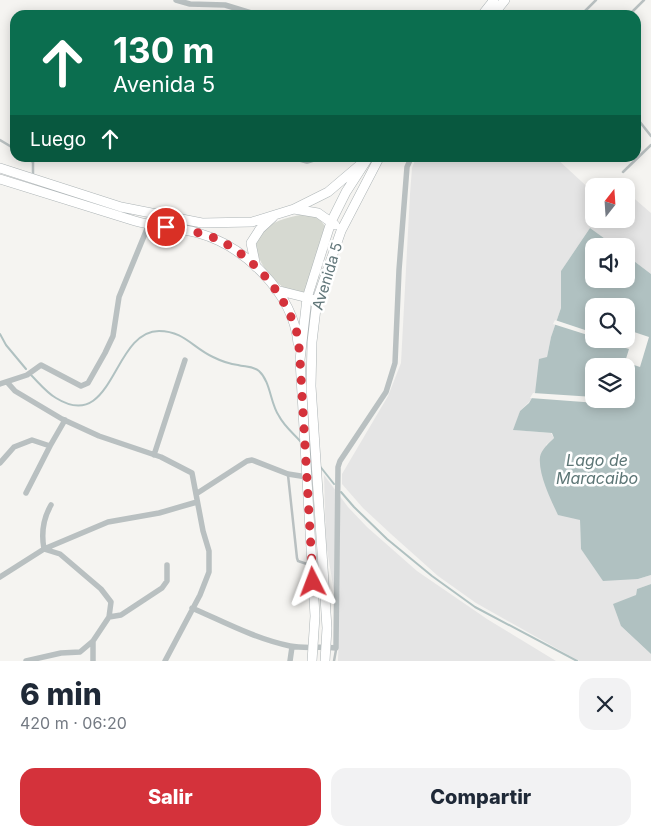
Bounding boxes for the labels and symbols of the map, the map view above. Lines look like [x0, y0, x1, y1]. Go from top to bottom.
north arrow [585, 178, 635, 228]
pin [145, 206, 187, 248]
street label: Avenida 5 [308, 240, 346, 312]
water label: Lago de Maracaibo [556, 450, 638, 488]
position arrow [286, 555, 338, 607]

